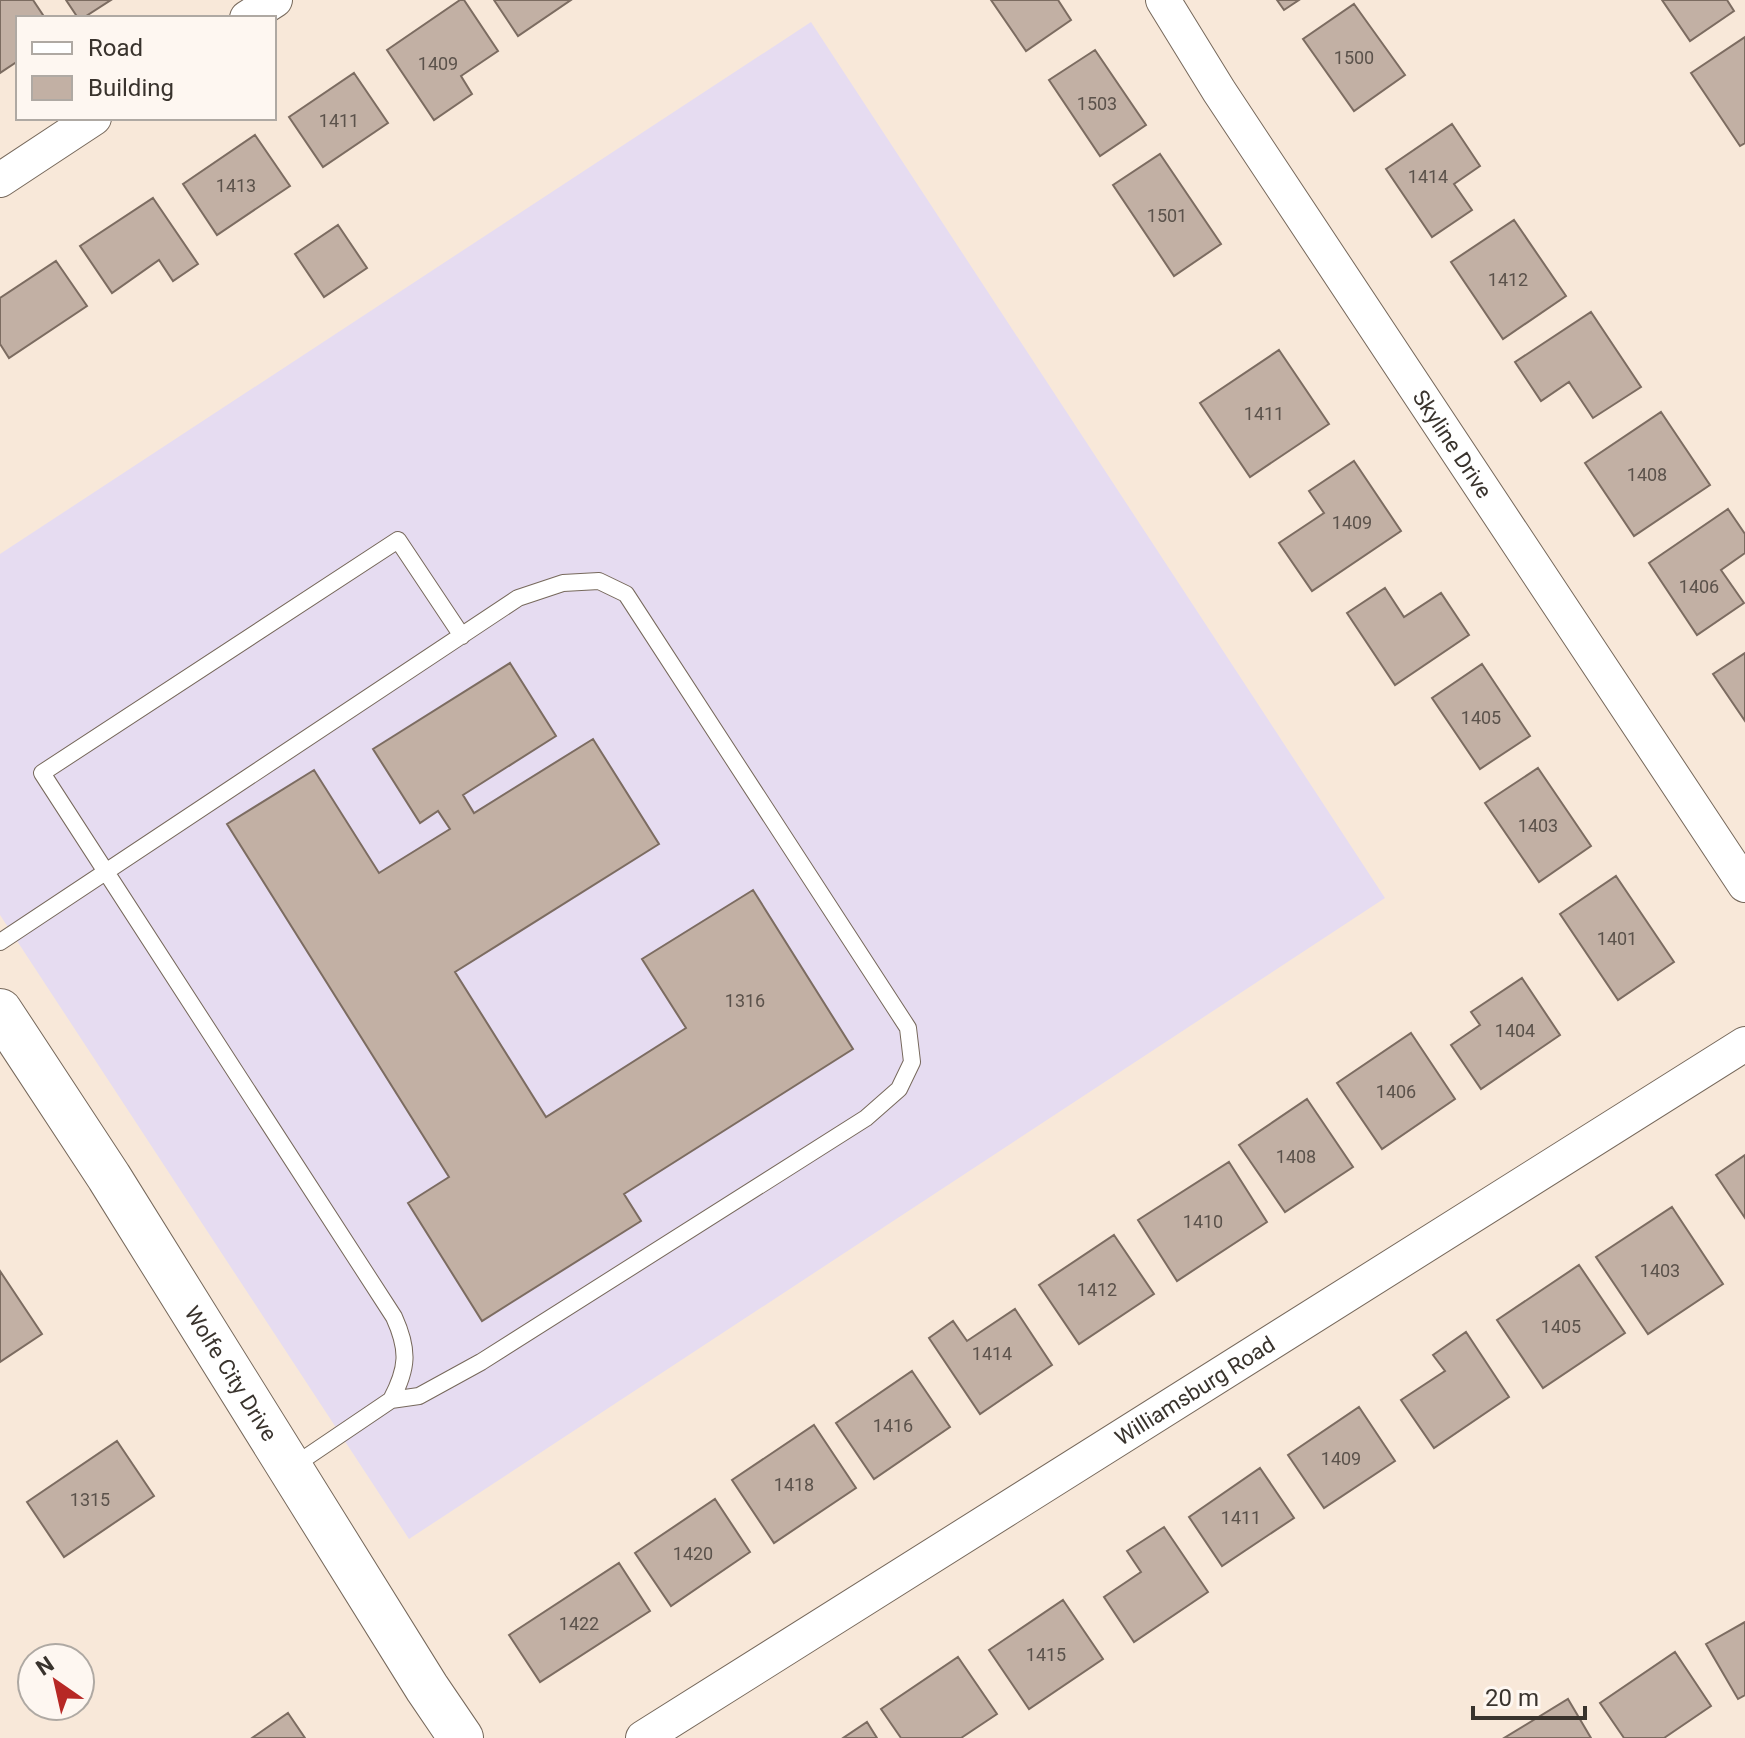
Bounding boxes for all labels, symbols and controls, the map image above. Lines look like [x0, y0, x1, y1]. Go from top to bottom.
legend [16, 16, 276, 120]
text: Road [88, 34, 143, 62]
house number: 1500 [1334, 47, 1374, 68]
house number: 1409 [418, 53, 458, 74]
text: Building [88, 74, 174, 102]
house number: 1503 [1077, 93, 1117, 114]
house number: 1411 [319, 110, 359, 131]
house number: 1414 [1408, 166, 1448, 187]
house number: 1413 [216, 175, 256, 196]
house number: 1501 [1147, 205, 1187, 226]
house number: 1412 [1488, 269, 1528, 290]
street label: Skyline Drive [1408, 385, 1497, 502]
house number: 1411 [1244, 403, 1284, 424]
house number: 1408 [1627, 464, 1667, 485]
house number: 1409 [1332, 512, 1372, 533]
house number: 1406 [1679, 576, 1719, 597]
house number: 1405 [1461, 707, 1501, 728]
house number: 1403 [1518, 815, 1558, 836]
house number: 1401 [1597, 928, 1637, 949]
house number: 1316 [725, 990, 765, 1011]
house number: 1404 [1495, 1020, 1535, 1041]
house number: 1406 [1376, 1081, 1416, 1102]
house number: 1408 [1276, 1146, 1316, 1167]
house number: 1410 [1183, 1211, 1223, 1232]
house number: 1403 [1640, 1260, 1680, 1281]
house number: 1412 [1077, 1279, 1117, 1300]
street label: Wolfe City Drive [180, 1302, 283, 1445]
house number: 1405 [1541, 1316, 1581, 1337]
street label: Williamsburg Road [1110, 1331, 1279, 1450]
house number: 1414 [972, 1343, 1012, 1364]
house number: 1416 [873, 1415, 913, 1436]
house number: 1409 [1321, 1448, 1361, 1469]
house number: 1418 [774, 1474, 814, 1495]
house number: 1315 [70, 1489, 110, 1510]
house number: 1411 [1221, 1507, 1261, 1528]
house number: 1420 [673, 1543, 713, 1564]
house number: 1422 [559, 1613, 599, 1634]
north arrow [16, 1642, 96, 1722]
house number: 1415 [1026, 1644, 1066, 1665]
text: N [32, 1651, 59, 1681]
scale bar [1473, 1670, 1585, 1720]
text: 20 m [1485, 1684, 1539, 1712]

